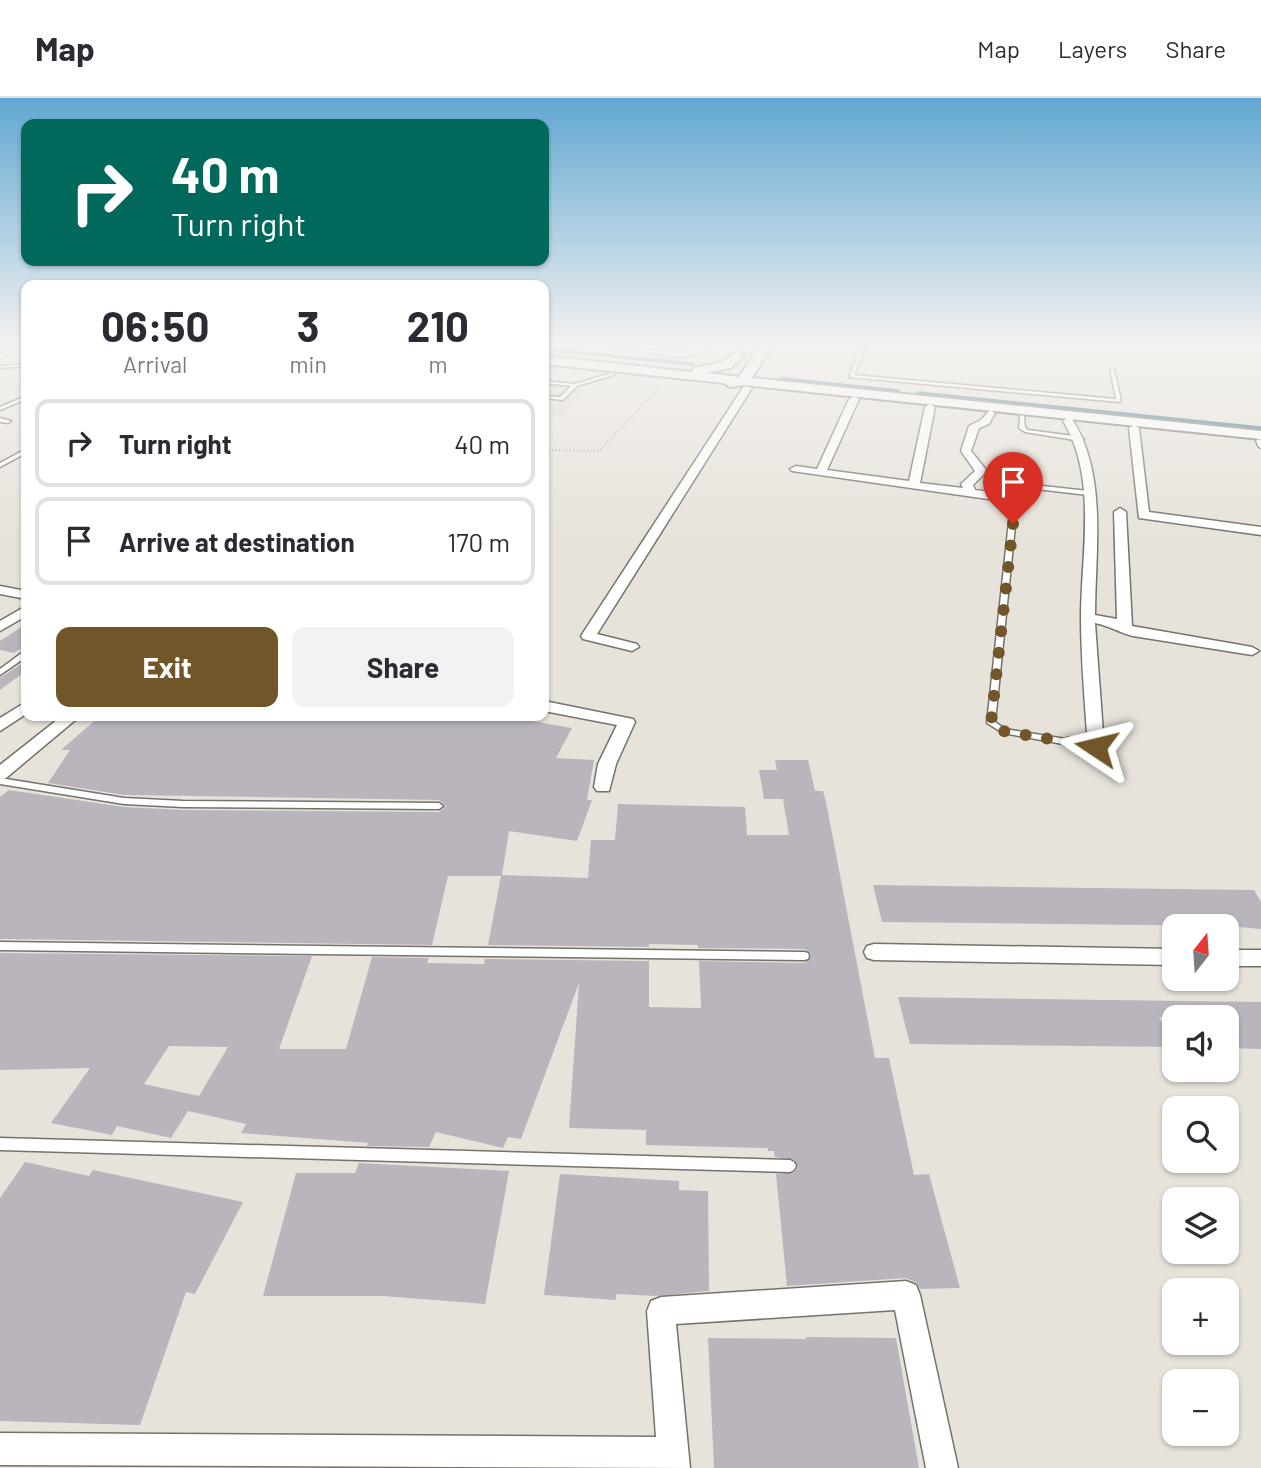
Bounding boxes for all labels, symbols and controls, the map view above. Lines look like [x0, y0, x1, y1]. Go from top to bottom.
text: Map [35, 28, 95, 68]
text: Map [977, 34, 1020, 63]
text: Layers [1058, 34, 1127, 63]
text: Share [1165, 34, 1226, 63]
text: 40 m [171, 144, 279, 203]
icon: right [56, 147, 147, 238]
text: Turn right [171, 204, 306, 242]
text: 06:50 [101, 300, 209, 350]
text: 3 [297, 300, 319, 350]
text: 210 [407, 300, 469, 350]
text: Arrival [123, 350, 187, 378]
text: min [290, 350, 327, 378]
text: m [428, 350, 447, 378]
icon: right [60, 424, 98, 462]
text: Turn right [119, 428, 232, 459]
text: 40 m [454, 428, 510, 459]
pin [983, 452, 1043, 524]
icon: arrive [994, 463, 1032, 501]
icon: arrive [60, 522, 98, 560]
text: Arrive at destination [119, 526, 355, 557]
text: 170 m [447, 526, 510, 557]
button: Exit [56, 627, 278, 707]
button: Share [292, 627, 514, 707]
position arrow [1059, 710, 1133, 784]
north arrow [1162, 914, 1239, 990]
map controls [1162, 914, 1239, 1446]
button: sound [1162, 1005, 1239, 1082]
button: search [1162, 1096, 1239, 1173]
button: layers [1162, 1187, 1239, 1264]
button: + [1162, 1278, 1239, 1355]
button: − [1162, 1369, 1239, 1446]

